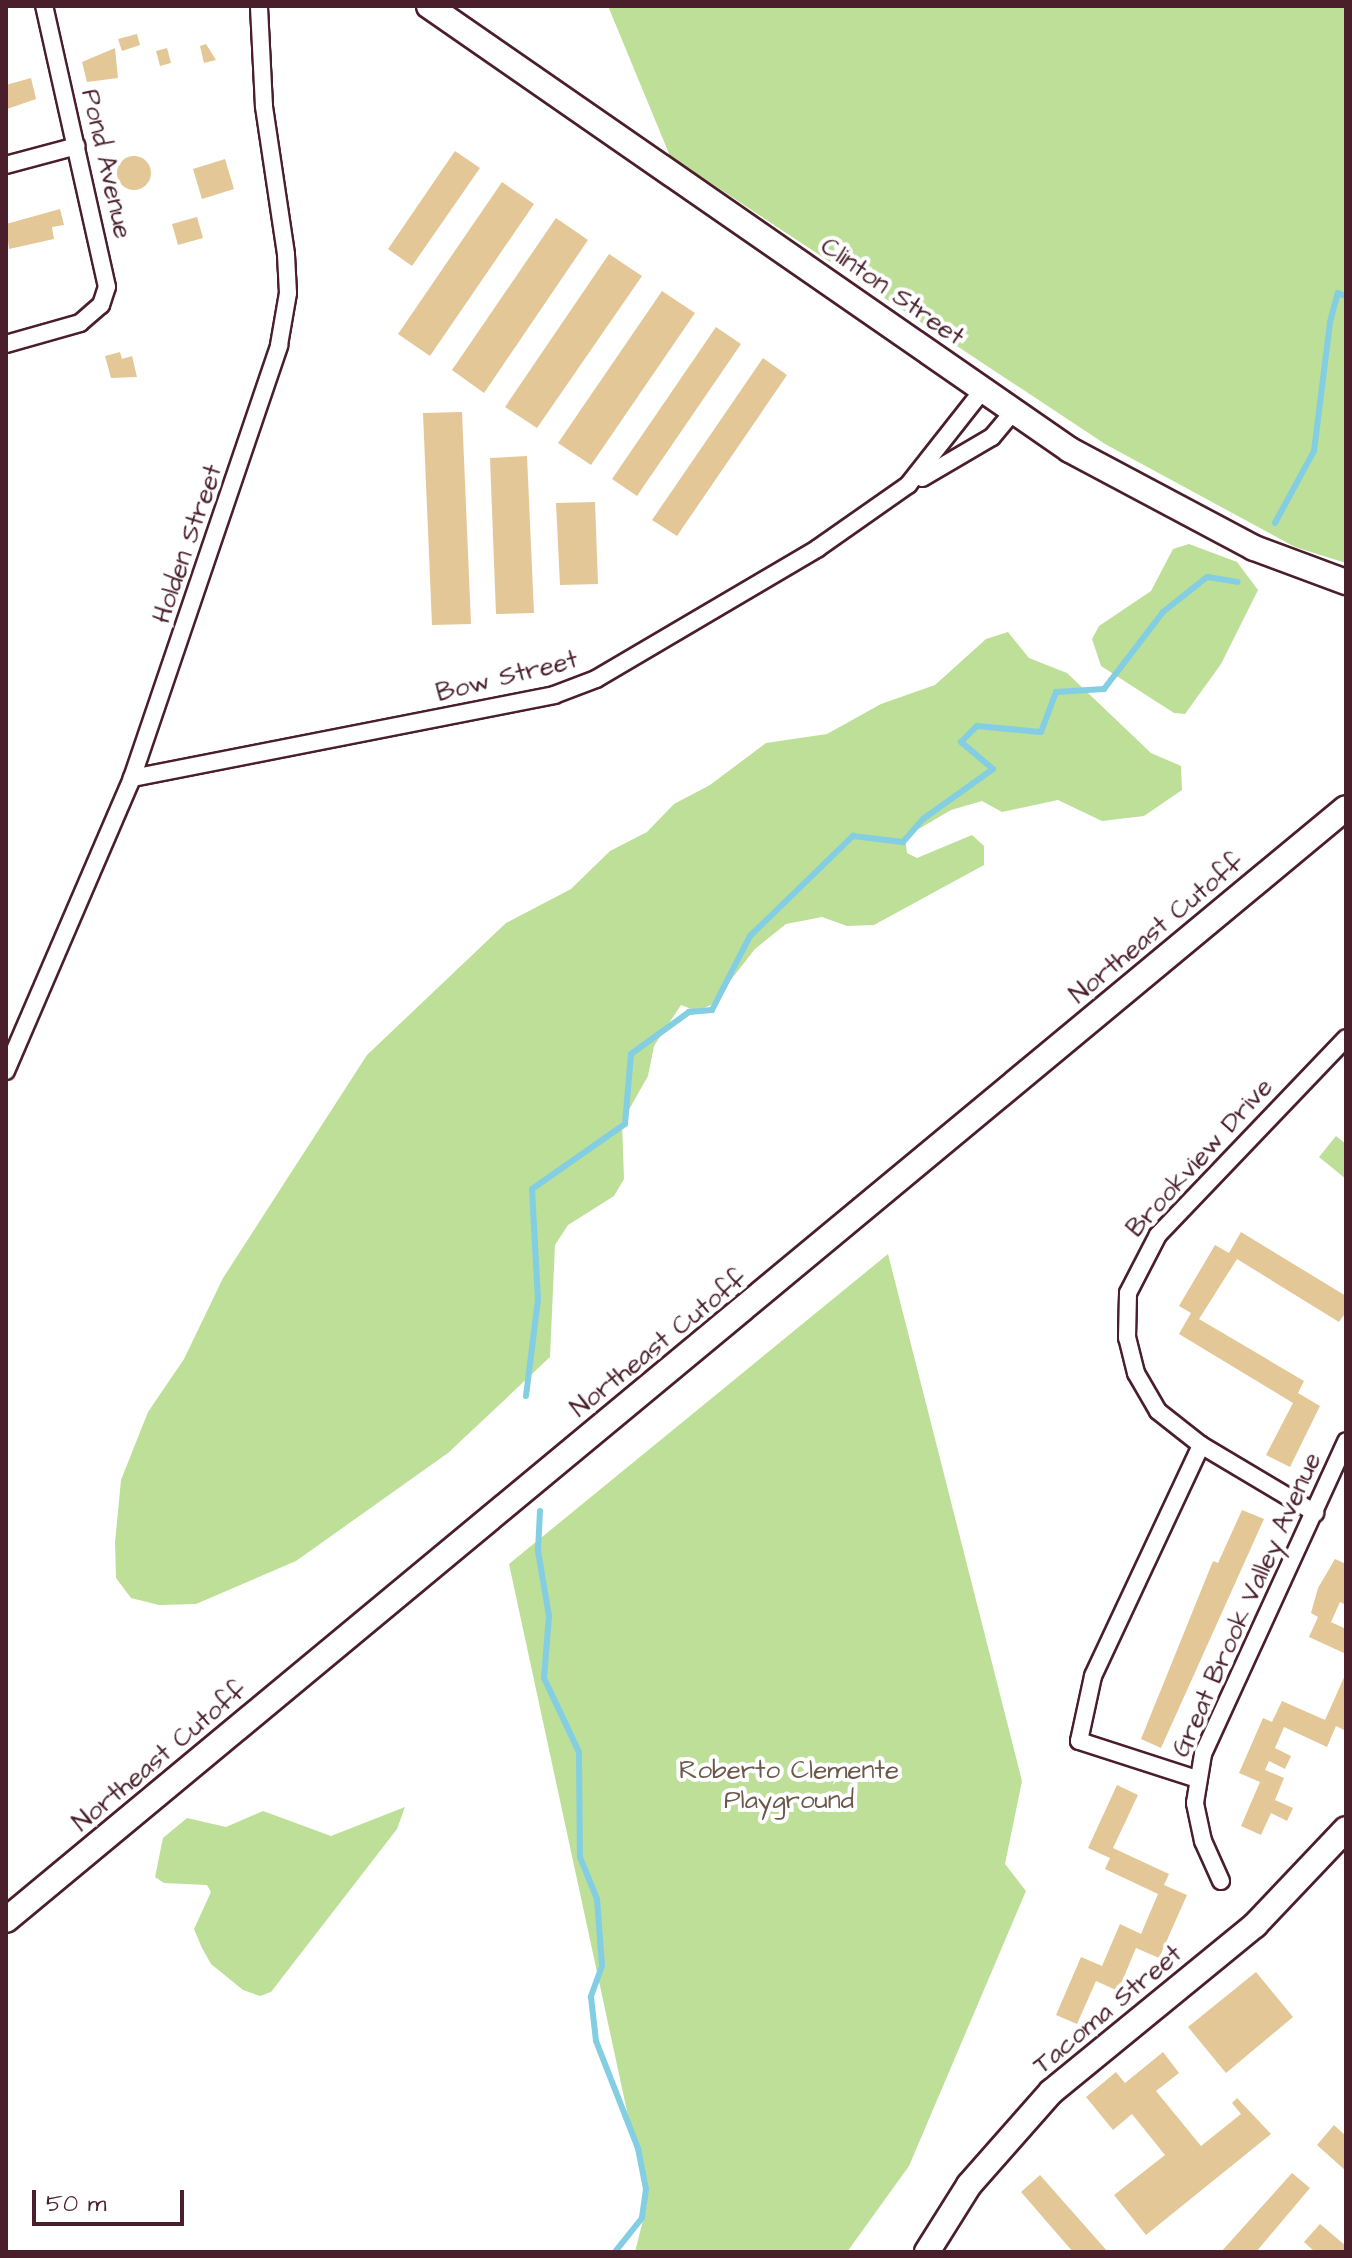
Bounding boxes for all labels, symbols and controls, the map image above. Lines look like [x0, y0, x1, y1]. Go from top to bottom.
street label: Pond Avenue [74, 86, 138, 242]
street label: Clinton Street [814, 231, 970, 353]
street label: Holden Street [146, 461, 230, 627]
street label: Bow Street [433, 644, 581, 710]
street label: Northeast Cutoff [1064, 847, 1250, 1011]
street label: Brookview Drive [1120, 1072, 1280, 1244]
street label: Northeast Cutoff [565, 1263, 753, 1425]
street label: Great Brook Valley Avenue [1166, 1448, 1328, 1762]
street label: Northeast Cutoff [67, 1675, 253, 1839]
park label: Roberto Clemente Playground [679, 1755, 899, 1816]
street label: Tacoma Street [1027, 1939, 1189, 2081]
scale bar [36, 2174, 188, 2224]
text: 50 m [46, 2187, 106, 2221]

